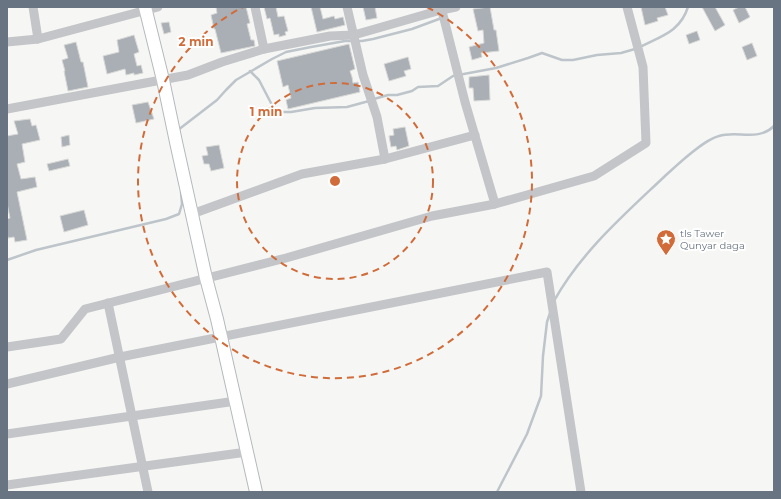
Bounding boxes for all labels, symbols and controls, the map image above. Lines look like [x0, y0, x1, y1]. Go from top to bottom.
text: 2 min [179, 34, 213, 49]
text: 1 min [250, 104, 282, 119]
centre of rings [328, 174, 342, 188]
place label: tls Tawer Qunyar daga [680, 227, 745, 252]
place icon: tls Tawer Qunyar daga [655, 228, 677, 256]

